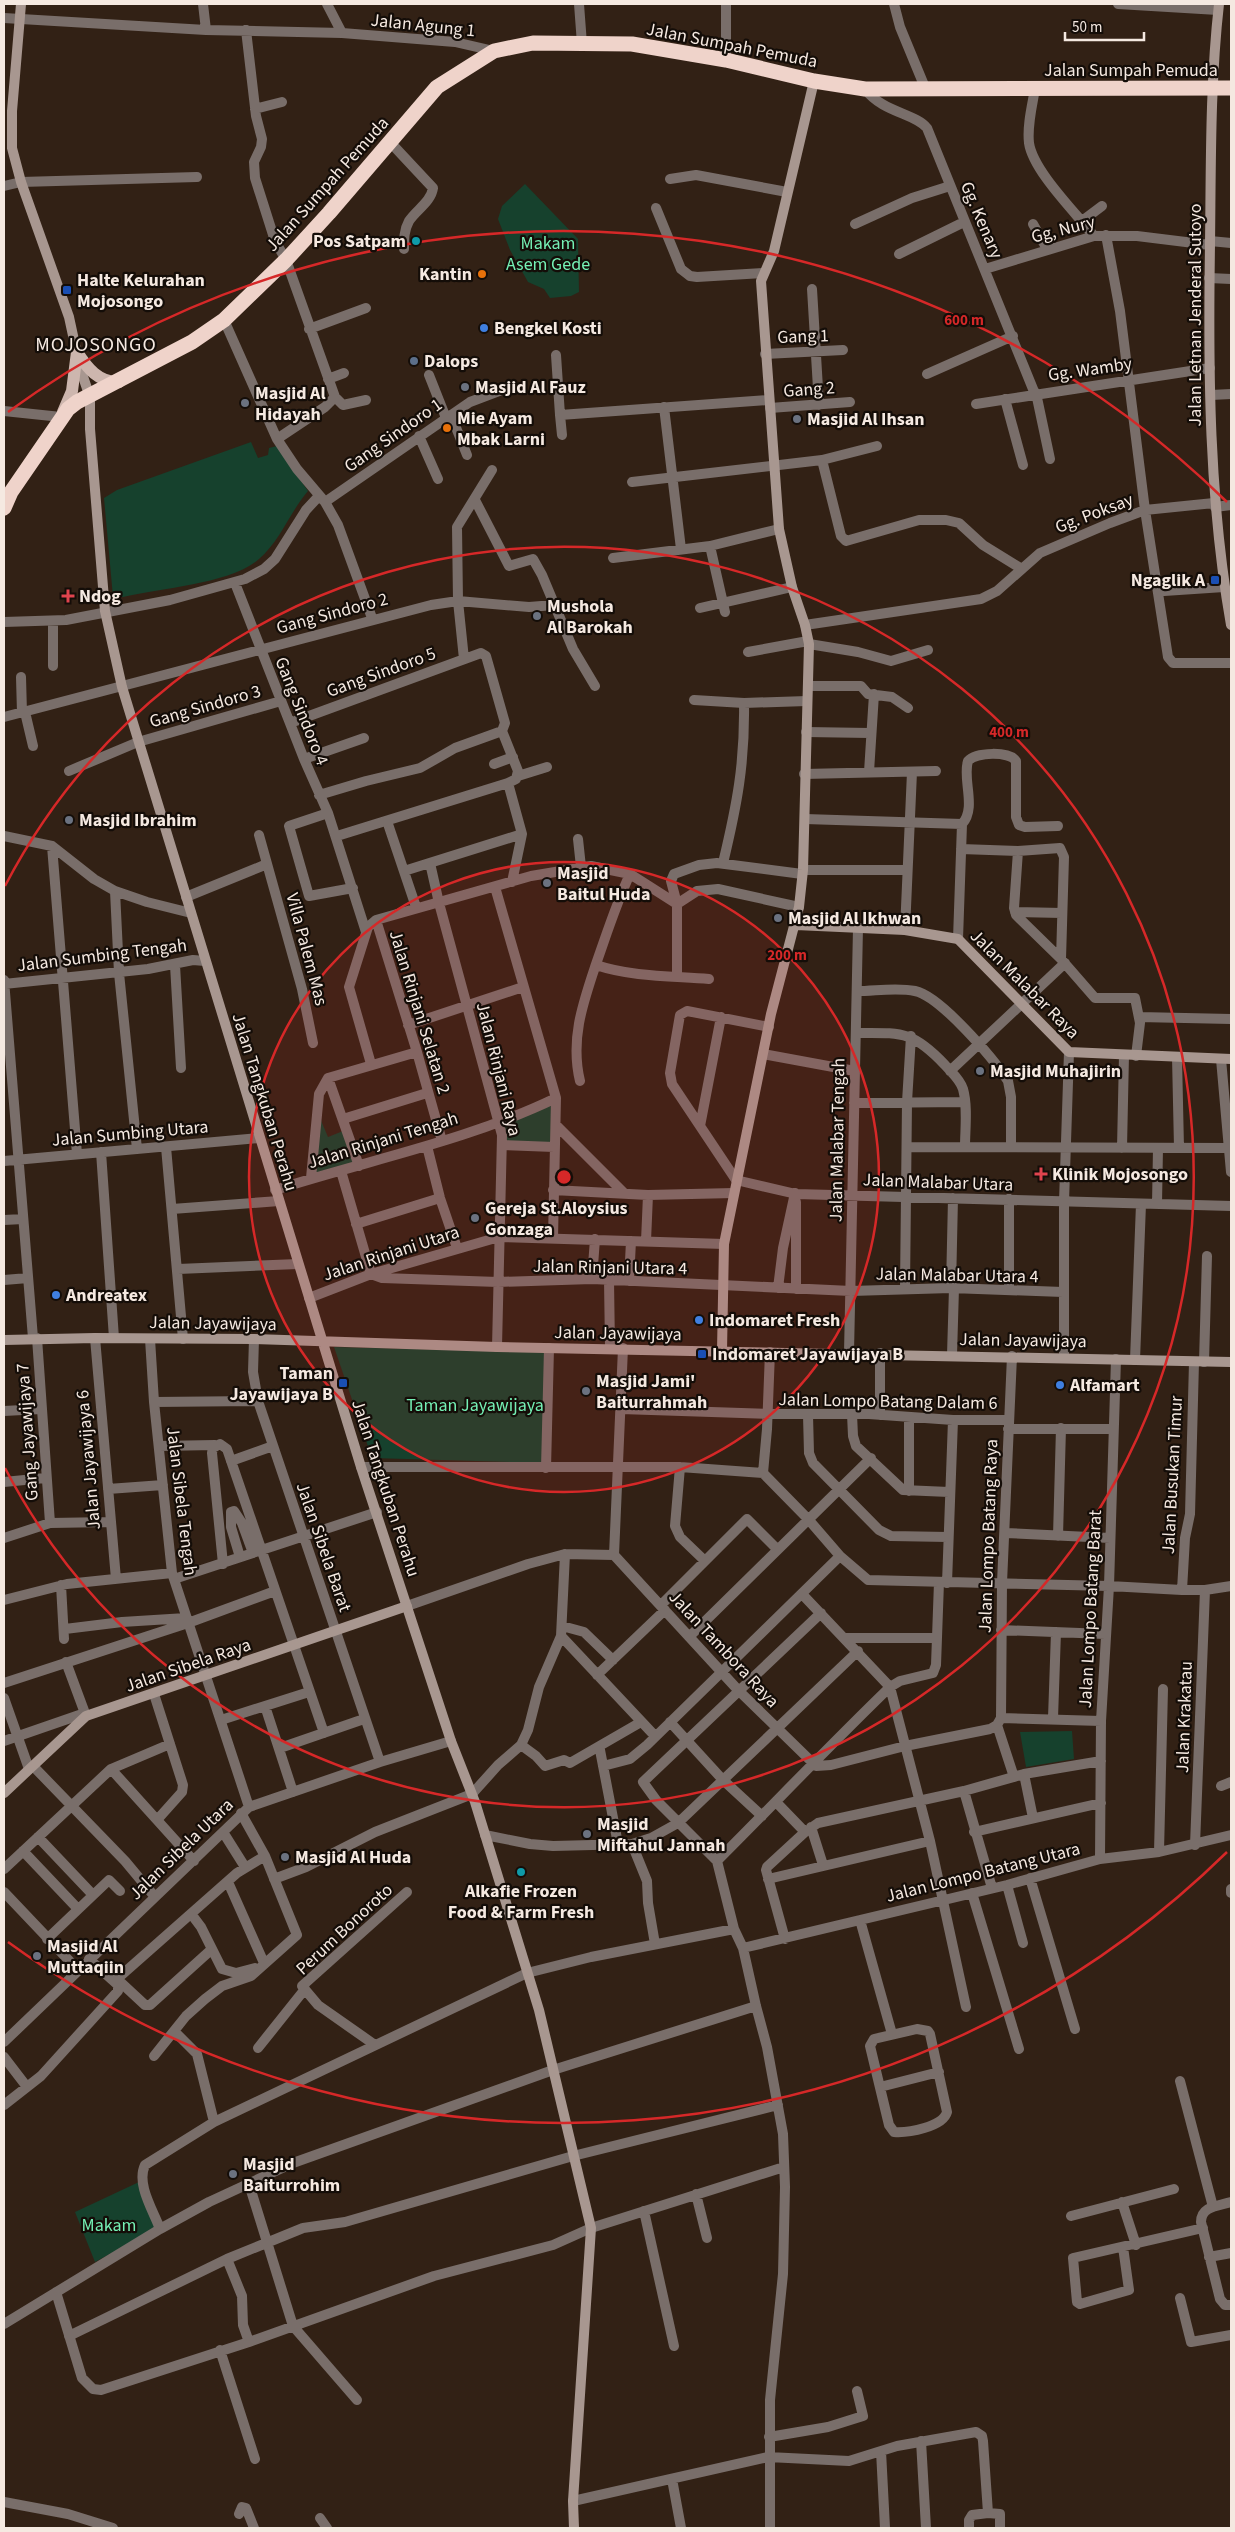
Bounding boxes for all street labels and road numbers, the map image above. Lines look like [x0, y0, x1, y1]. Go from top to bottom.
street label: Jalan Agung 1 [369, 8, 476, 43]
street label: Jalan Sumpah Pemuda [644, 17, 820, 74]
street label: Jalan Sumpah Pemuda [1044, 58, 1218, 83]
street label: Jalan Sumpah Pemuda [260, 111, 395, 257]
street label: Gg. Kenary [954, 178, 1009, 263]
street label: Jalan Letnan Jenderal Sutoyo [1183, 204, 1208, 426]
street label: Gg, Nury [1029, 209, 1098, 249]
street label: Gang 1 [777, 323, 829, 350]
street label: Gg. Wamby [1047, 351, 1134, 388]
street label: Gang 2 [782, 375, 836, 404]
street label: Gang Sindoro 1 [339, 392, 447, 479]
street label: Gg. Poksay [1052, 487, 1137, 540]
street label: Gang Sindoro 2 [273, 587, 391, 640]
street label: Gang Sindoro 5 [323, 641, 439, 704]
street label: Gang Sindoro 4 [268, 653, 335, 769]
street label: Gang Sindoro 3 [147, 679, 264, 734]
street label: Villa Palem Mas [279, 890, 334, 1008]
street label: Jalan Malabar Raya [964, 924, 1085, 1045]
street label: Jalan Rinjani Selatan 2 [383, 927, 456, 1097]
street label: Jalan Sumbing Tengah [16, 933, 188, 978]
street label: Jalan Rinjani Raya [470, 1000, 527, 1139]
street label: Jalan Tangkuban Perahu [226, 1010, 304, 1194]
street label: Jalan Malabar Tengah [824, 1058, 851, 1222]
street label: Jalan Rinjani Tengah [305, 1106, 461, 1175]
street label: Jalan Sumbing Utara [51, 1114, 209, 1153]
street label: Jalan Malabar Utara [862, 1167, 1014, 1198]
street label: Jalan Rinjani Utara [320, 1220, 463, 1287]
street label: Jalan Rinjani Utara 4 [533, 1254, 688, 1281]
street label: Jalan Malabar Utara 4 [875, 1262, 1039, 1289]
street label: Jalan Jayawijaya [149, 1310, 277, 1337]
street label: Jalan Jayawijaya [554, 1320, 682, 1347]
street label: Jalan Jayawijaya [959, 1327, 1087, 1354]
street label: Gang Jayawijaya 7 [10, 1362, 45, 1502]
street label: Jalan Lompo Batang Dalam 6 [778, 1387, 998, 1416]
street label: Jalan Jayawijaya 6 [70, 1389, 107, 1531]
street label: Jalan Busukan Timur [1156, 1394, 1189, 1555]
street label: Jalan Tangkuban Perahu [345, 1396, 426, 1580]
street label: Jalan Sibela Tengah [160, 1425, 203, 1577]
street label: Jalan Lompo Batang Raya [973, 1438, 1004, 1634]
street label: Jalan Sibela Barat [290, 1479, 357, 1615]
street label: Jalan Lompo Batang Barat [1073, 1509, 1108, 1709]
street label: Jalan Tambora Raya [663, 1585, 785, 1713]
street label: Jalan Sibela Raya [122, 1632, 254, 1699]
street label: Jalan Krakatau [1170, 1660, 1199, 1774]
street label: Jalan Sibela Utara [124, 1793, 239, 1906]
street label: Jalan Lompo Batang Utara [883, 1836, 1083, 1909]
street label: Perum Bonoroto [290, 1878, 398, 1981]

